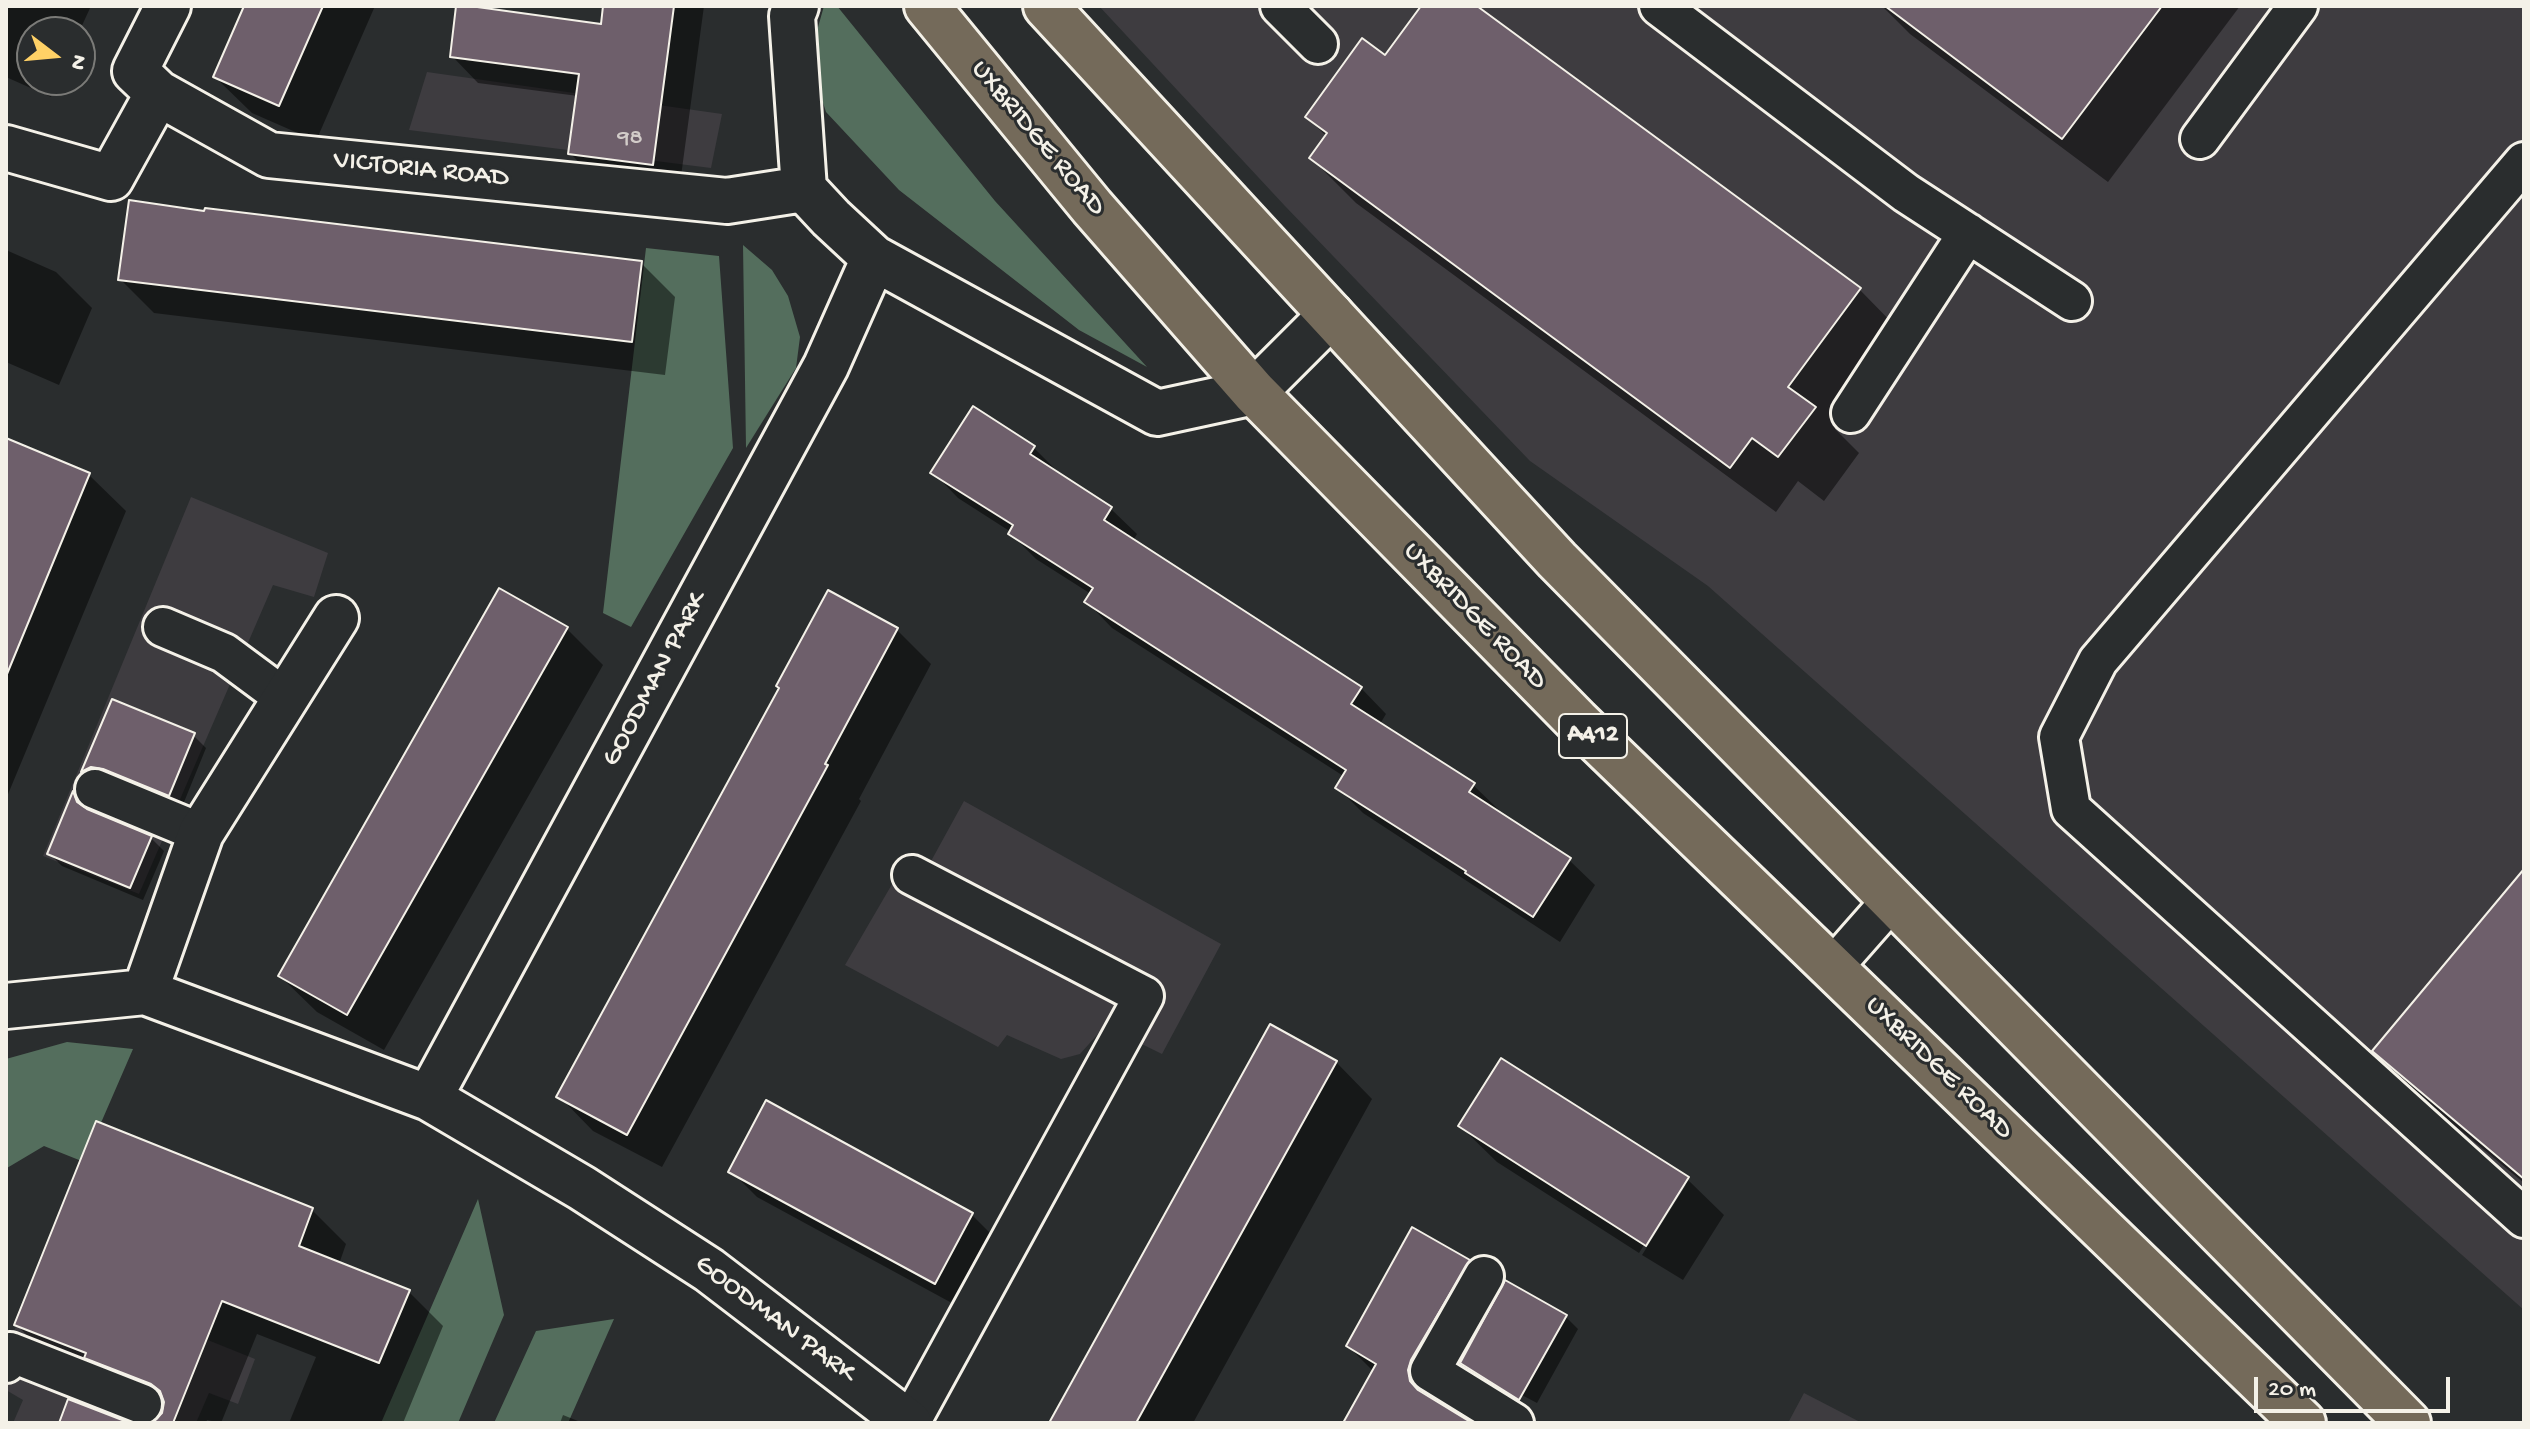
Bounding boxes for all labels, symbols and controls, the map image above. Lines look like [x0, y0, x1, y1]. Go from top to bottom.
north arrow [16, 16, 96, 96]
text: N [63, 52, 92, 73]
street label: UXBRIDGE ROAD [962, 54, 1112, 224]
house number: 98 [617, 125, 643, 153]
street label: VICTORIA ROAD [332, 145, 510, 197]
street label: UXBRIDGE ROAD [1395, 536, 1553, 698]
street label: GOODMAN PARK [596, 587, 716, 773]
road number: A412 [1559, 714, 1627, 758]
street label: UXBRIDGE ROAD [1857, 990, 2019, 1148]
street label: GOODMAN PARK [687, 1249, 861, 1391]
scale bar [2258, 1361, 2454, 1411]
text: 20 m [2268, 1376, 2316, 1405]

